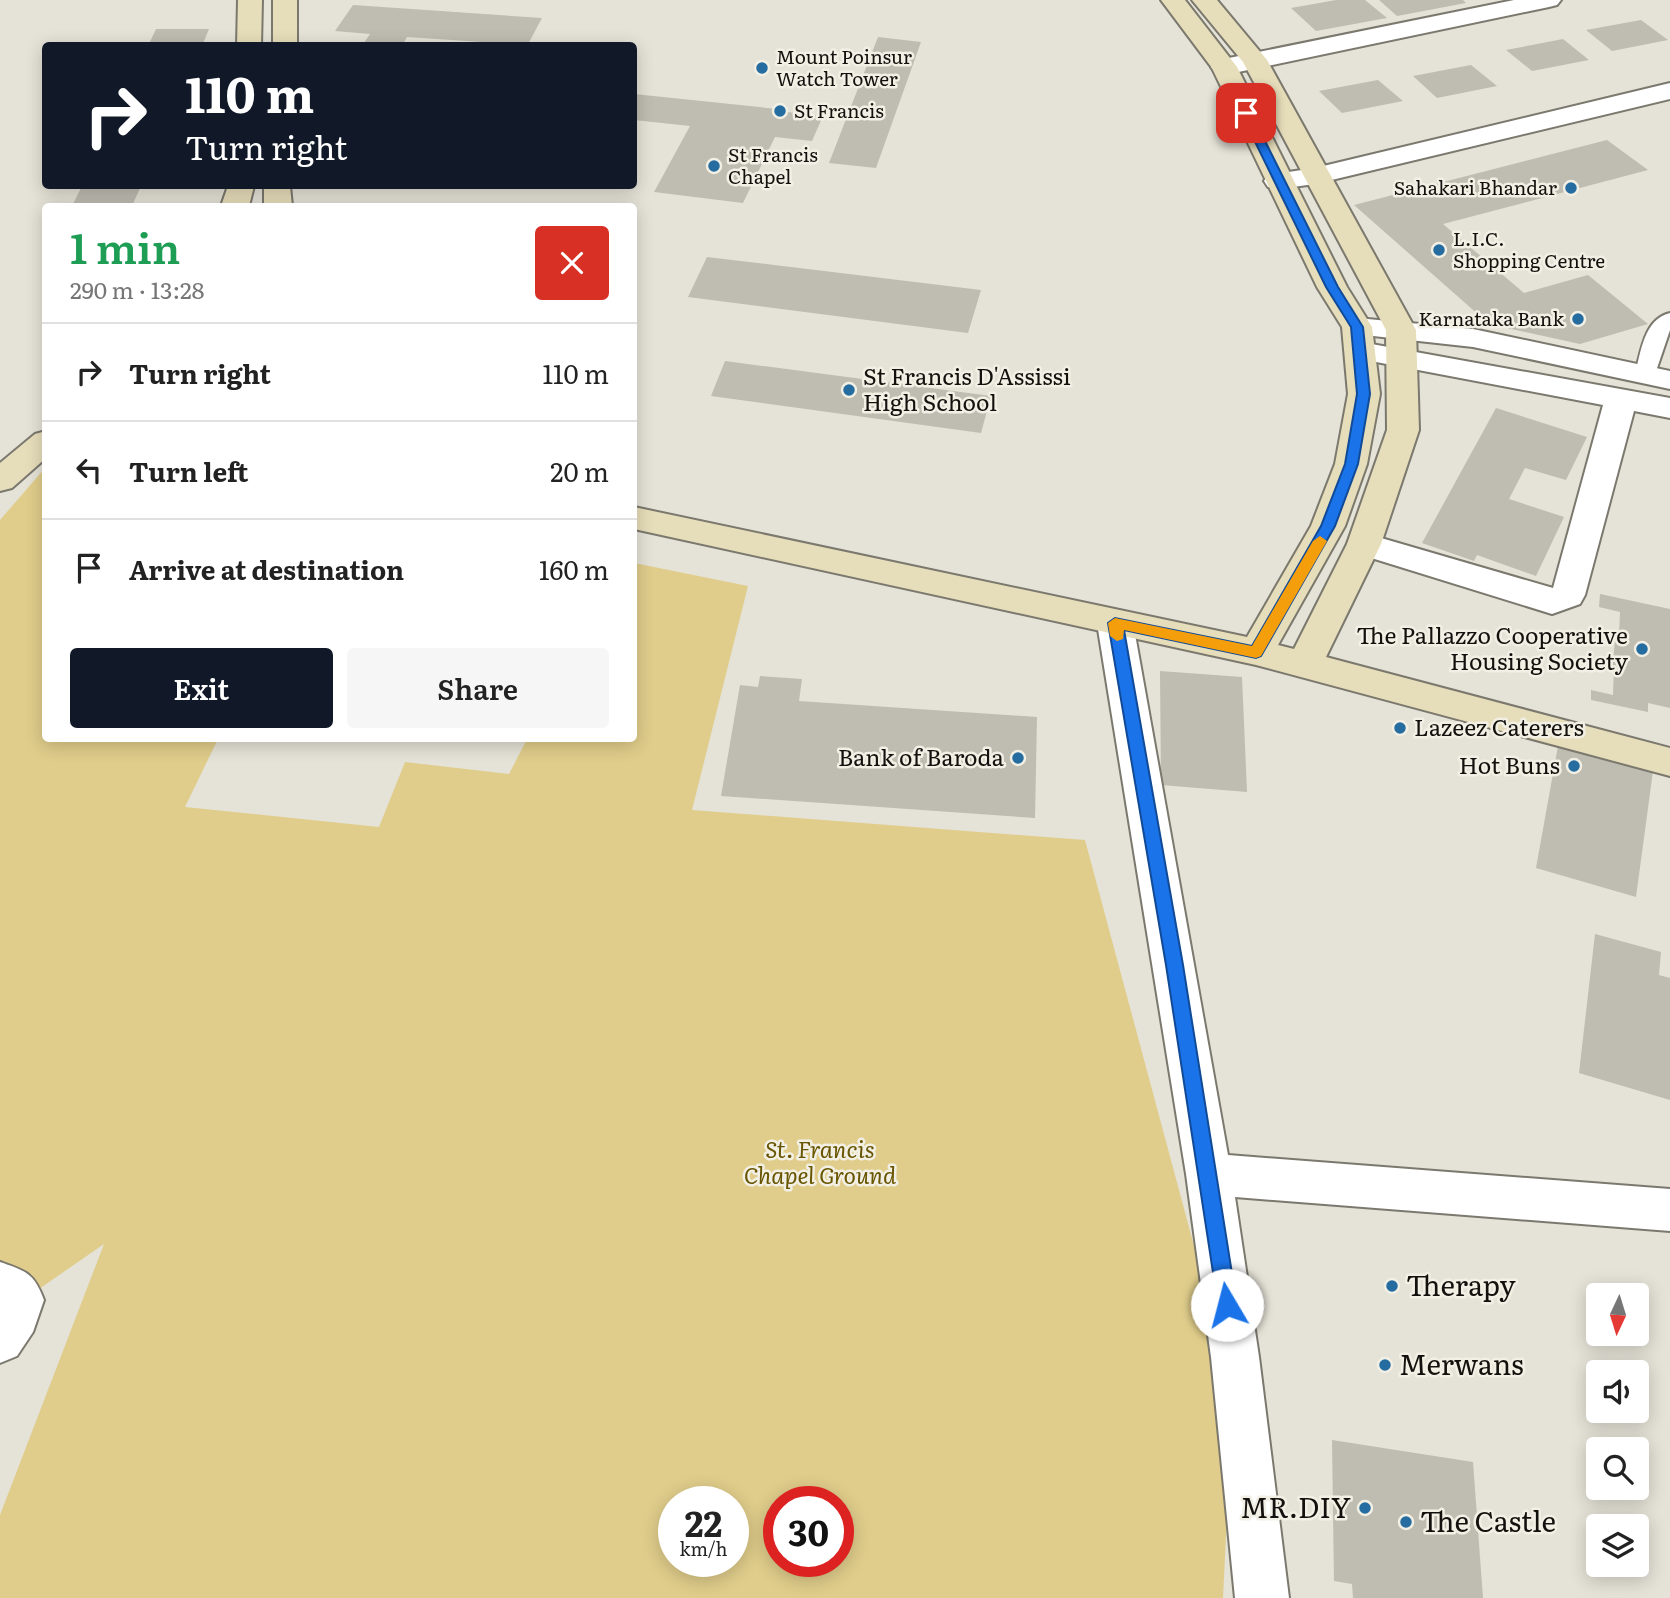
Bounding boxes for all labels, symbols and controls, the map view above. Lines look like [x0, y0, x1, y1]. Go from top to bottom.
place label: Mount Poinsur Watch Tower [776, 42, 912, 92]
text: 110 m [185, 55, 314, 128]
marker: Mount Poinsur Watch Tower [754, 60, 770, 76]
icon: right [70, 70, 161, 161]
pin [1216, 83, 1276, 143]
icon: arrive [1227, 94, 1265, 132]
place label: St Francis [794, 96, 884, 124]
marker: St Francis [772, 103, 788, 119]
text: Turn right [185, 122, 347, 170]
place label: St Francis Chapel [728, 140, 818, 190]
marker: St Francis Chapel [706, 158, 722, 174]
place label: Sahakari Bhandar [1394, 173, 1557, 201]
marker: Sahakari Bhandar [1563, 180, 1579, 196]
text: 1 min [70, 215, 180, 277]
place label: L.I.C. Shopping Centre [1453, 224, 1605, 274]
button: close [535, 226, 609, 300]
marker: L.I.C. Shopping Centre [1431, 242, 1447, 258]
text: 290 m · 13:28 [70, 272, 204, 306]
place label: Karnataka Bank [1419, 304, 1564, 332]
marker: Karnataka Bank [1570, 311, 1586, 327]
icon: right [70, 353, 108, 391]
text: Turn right [129, 353, 271, 392]
text: 110 m [542, 353, 609, 392]
place label: St Francis D'Assissi High School [863, 358, 1071, 418]
marker: St Francis D'Assissi High School [841, 382, 857, 398]
icon: left [70, 451, 108, 489]
text: Turn left [129, 451, 248, 490]
text: 20 m [550, 451, 609, 490]
icon: arrive [70, 549, 108, 587]
text: Arrive at destination [129, 549, 404, 588]
text: 160 m [539, 549, 609, 588]
place label: The Pallazzo Cooperative Housing Society [1356, 617, 1629, 677]
marker: The Pallazzo Cooperative Housing Society [1634, 641, 1650, 657]
button: Exit [70, 648, 333, 728]
button: Share [347, 648, 609, 728]
place label: Lazeez Caterers [1414, 709, 1584, 743]
marker: Lazeez Caterers [1392, 720, 1408, 736]
place label: Bank of Baroda [838, 739, 1005, 773]
place label: Hot Buns [1459, 747, 1560, 781]
marker: Bank of Baroda [1010, 750, 1026, 766]
marker: Hot Buns [1566, 758, 1582, 774]
park label: St. Francis Chapel Ground [744, 1131, 897, 1191]
place label: Therapy [1406, 1263, 1517, 1305]
position arrow [1190, 1268, 1264, 1342]
marker: Therapy [1384, 1278, 1400, 1294]
north arrow [1586, 1283, 1648, 1346]
map controls [1586, 1283, 1649, 1577]
place label: Merwans [1399, 1342, 1524, 1384]
marker: Merwans [1377, 1357, 1393, 1373]
button: sound [1586, 1360, 1649, 1423]
button: search [1586, 1437, 1649, 1500]
place label: MR.DIY [1240, 1485, 1351, 1527]
speed limit sign: 30 [763, 1486, 854, 1577]
text: 22 [685, 1496, 722, 1548]
place label: The Castle [1420, 1499, 1556, 1541]
marker: MR.DIY [1357, 1500, 1373, 1516]
marker: The Castle [1398, 1514, 1414, 1530]
button: layers [1586, 1514, 1649, 1577]
text: km/h [680, 1535, 727, 1562]

